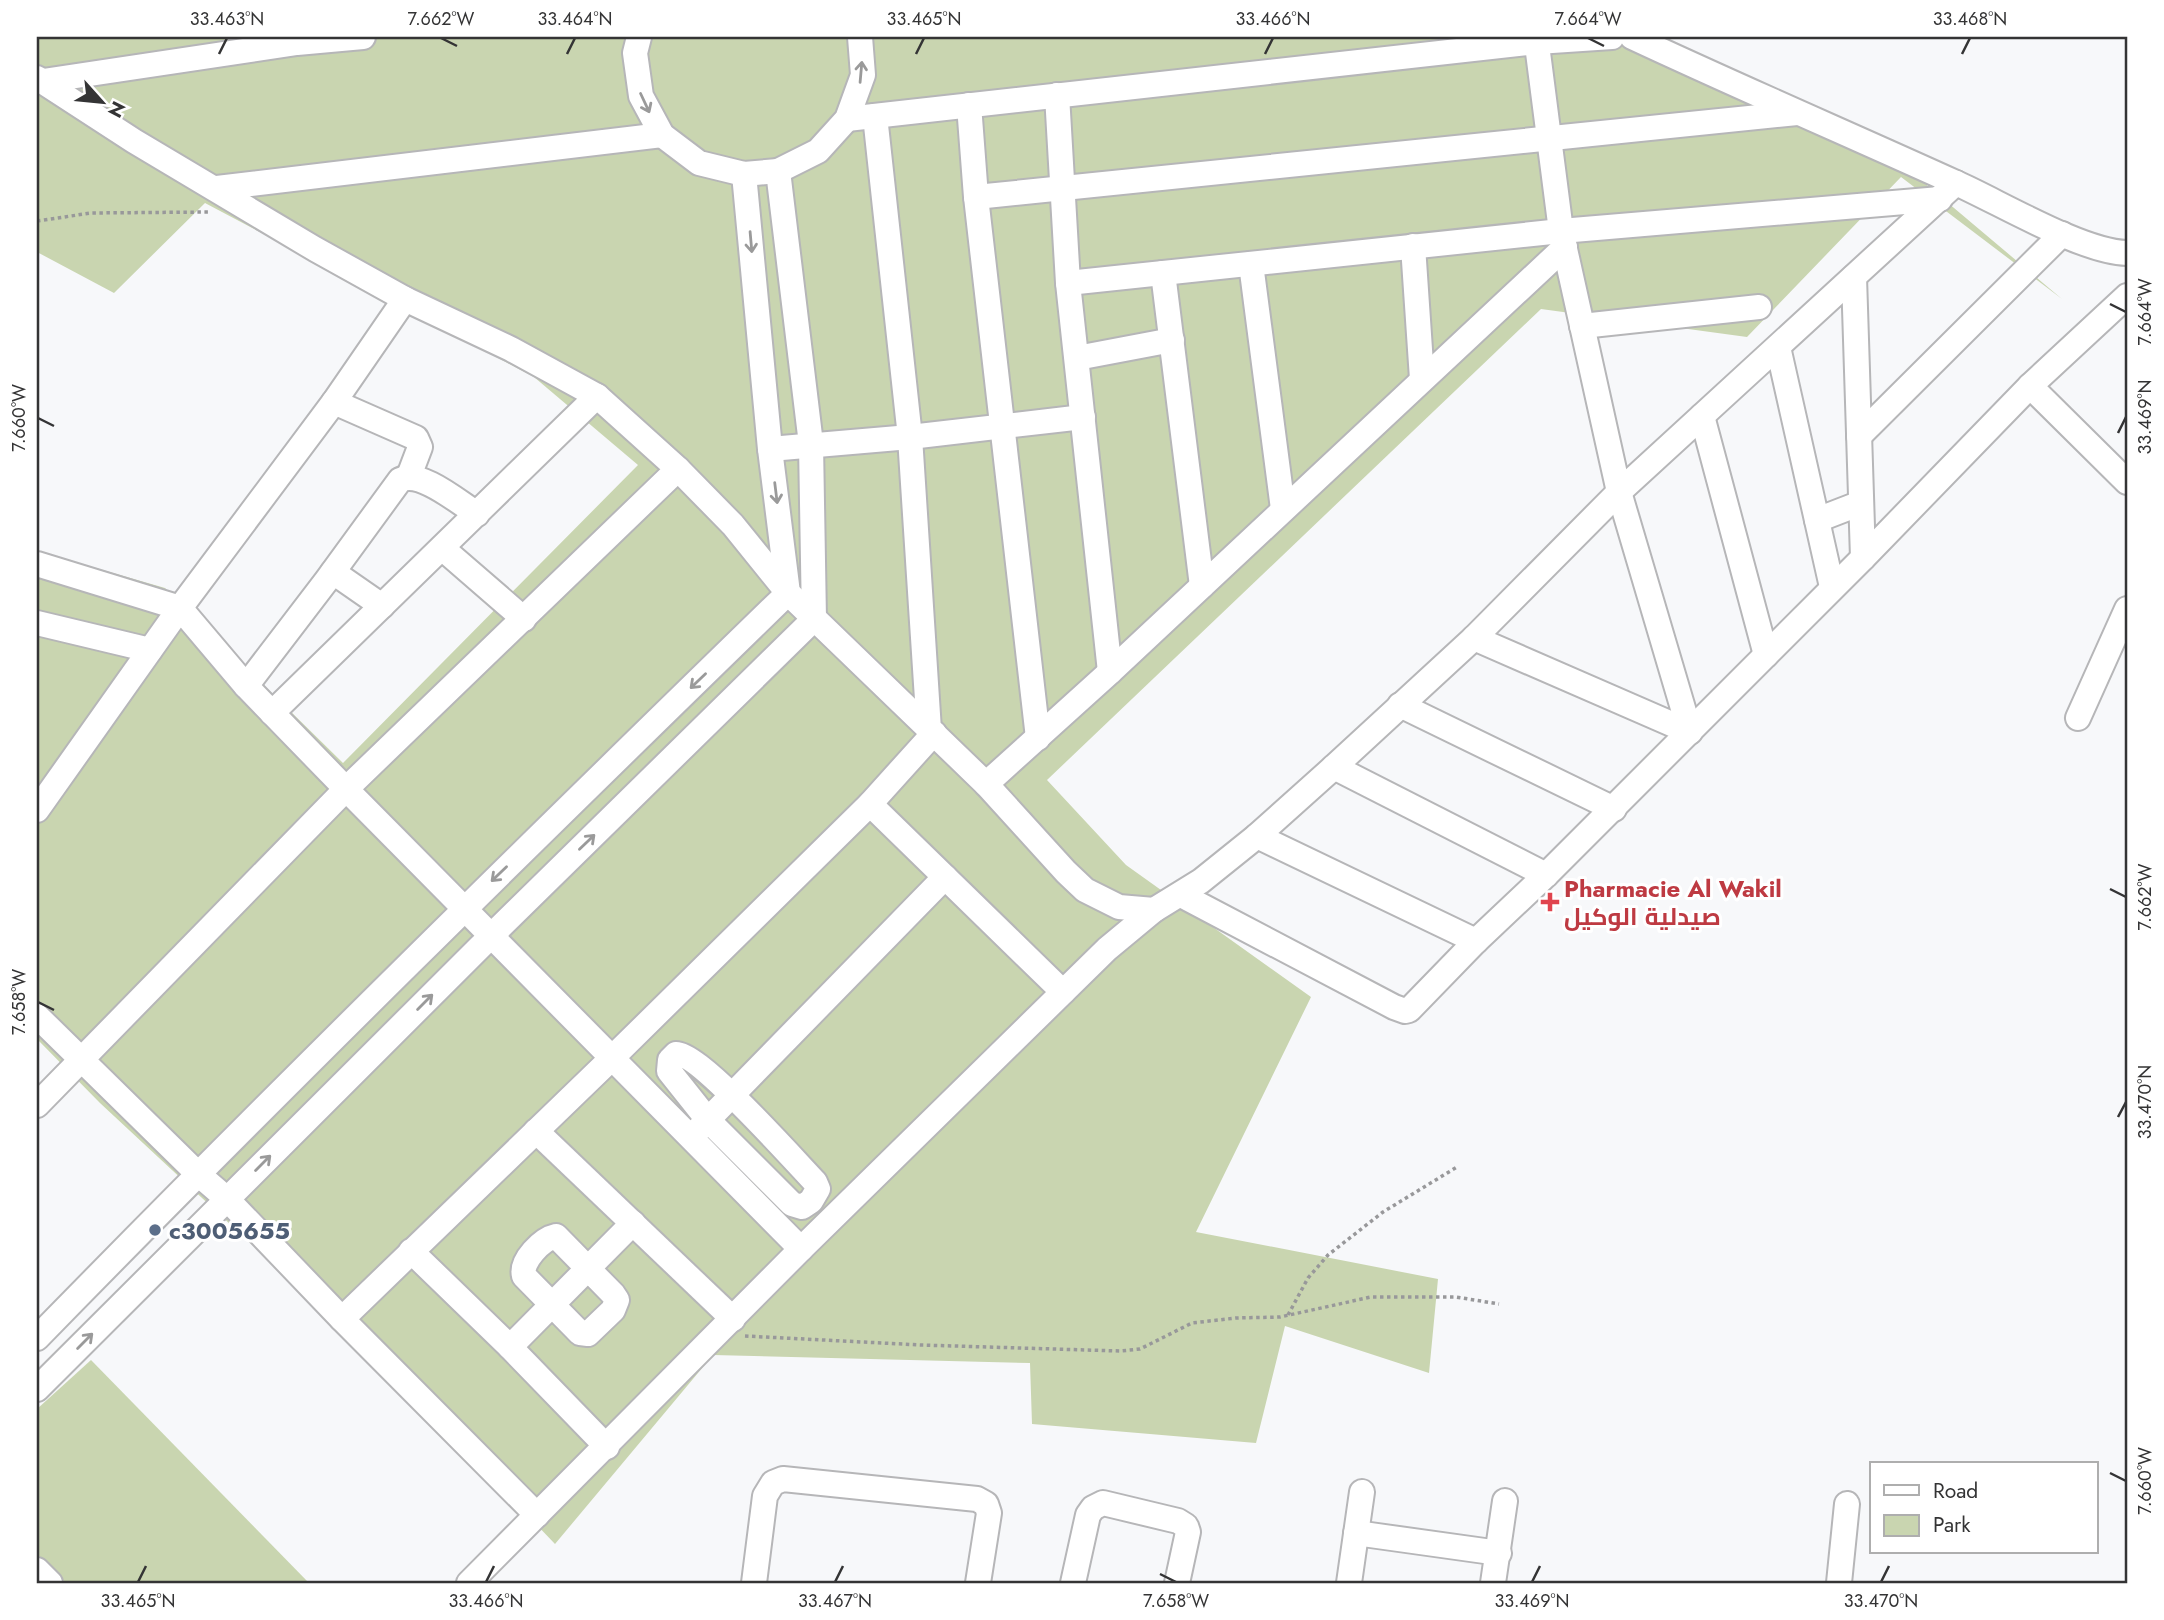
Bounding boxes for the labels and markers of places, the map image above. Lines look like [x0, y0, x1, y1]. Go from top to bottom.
place label: Pharmacie Al Wakil صيدلية الوكيل [1564, 871, 1782, 934]
marker: Pharmacie Al Wakil صيدلية الوكيل [1542, 894, 1558, 910]
place label: c3005655 [169, 1213, 290, 1248]
marker: c3005655 [147, 1222, 163, 1238]

